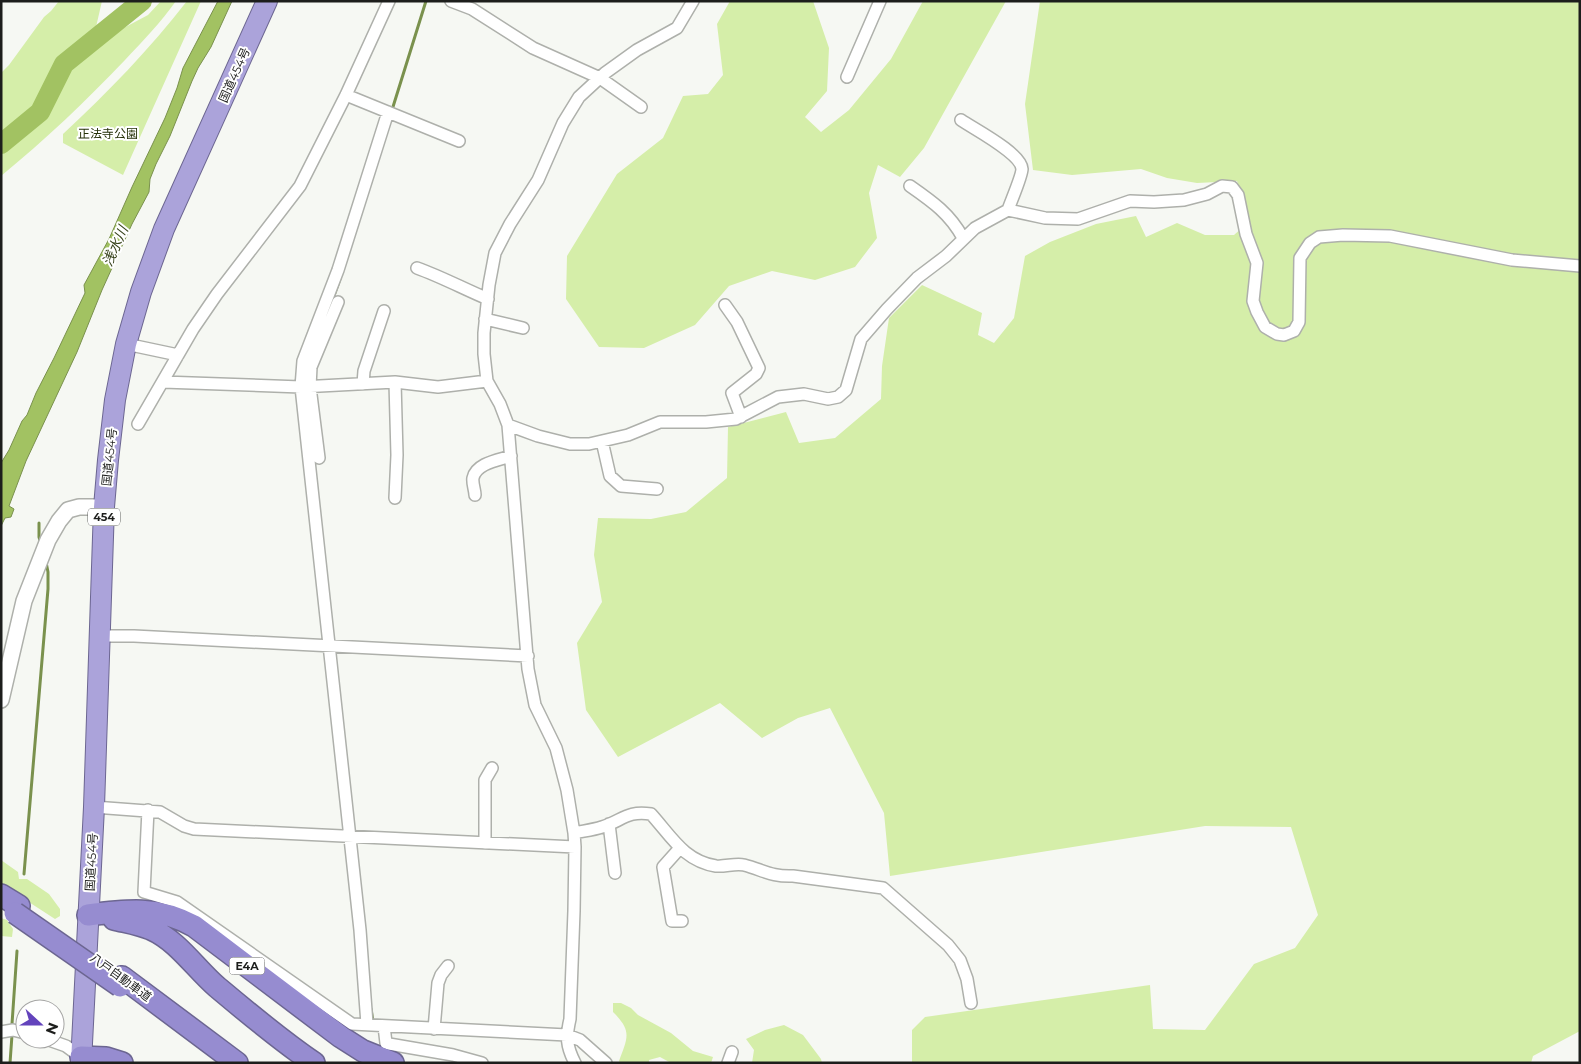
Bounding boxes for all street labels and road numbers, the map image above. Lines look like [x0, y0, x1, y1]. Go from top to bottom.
street label: 国道454号 [215, 45, 253, 105]
street label: 国道454号 [98, 427, 120, 487]
road number: 454 [88, 508, 120, 526]
street label: 国道454号 [82, 832, 100, 892]
street label: 八戸自動車道 [87, 950, 155, 1004]
road number: E4A [230, 958, 264, 974]

